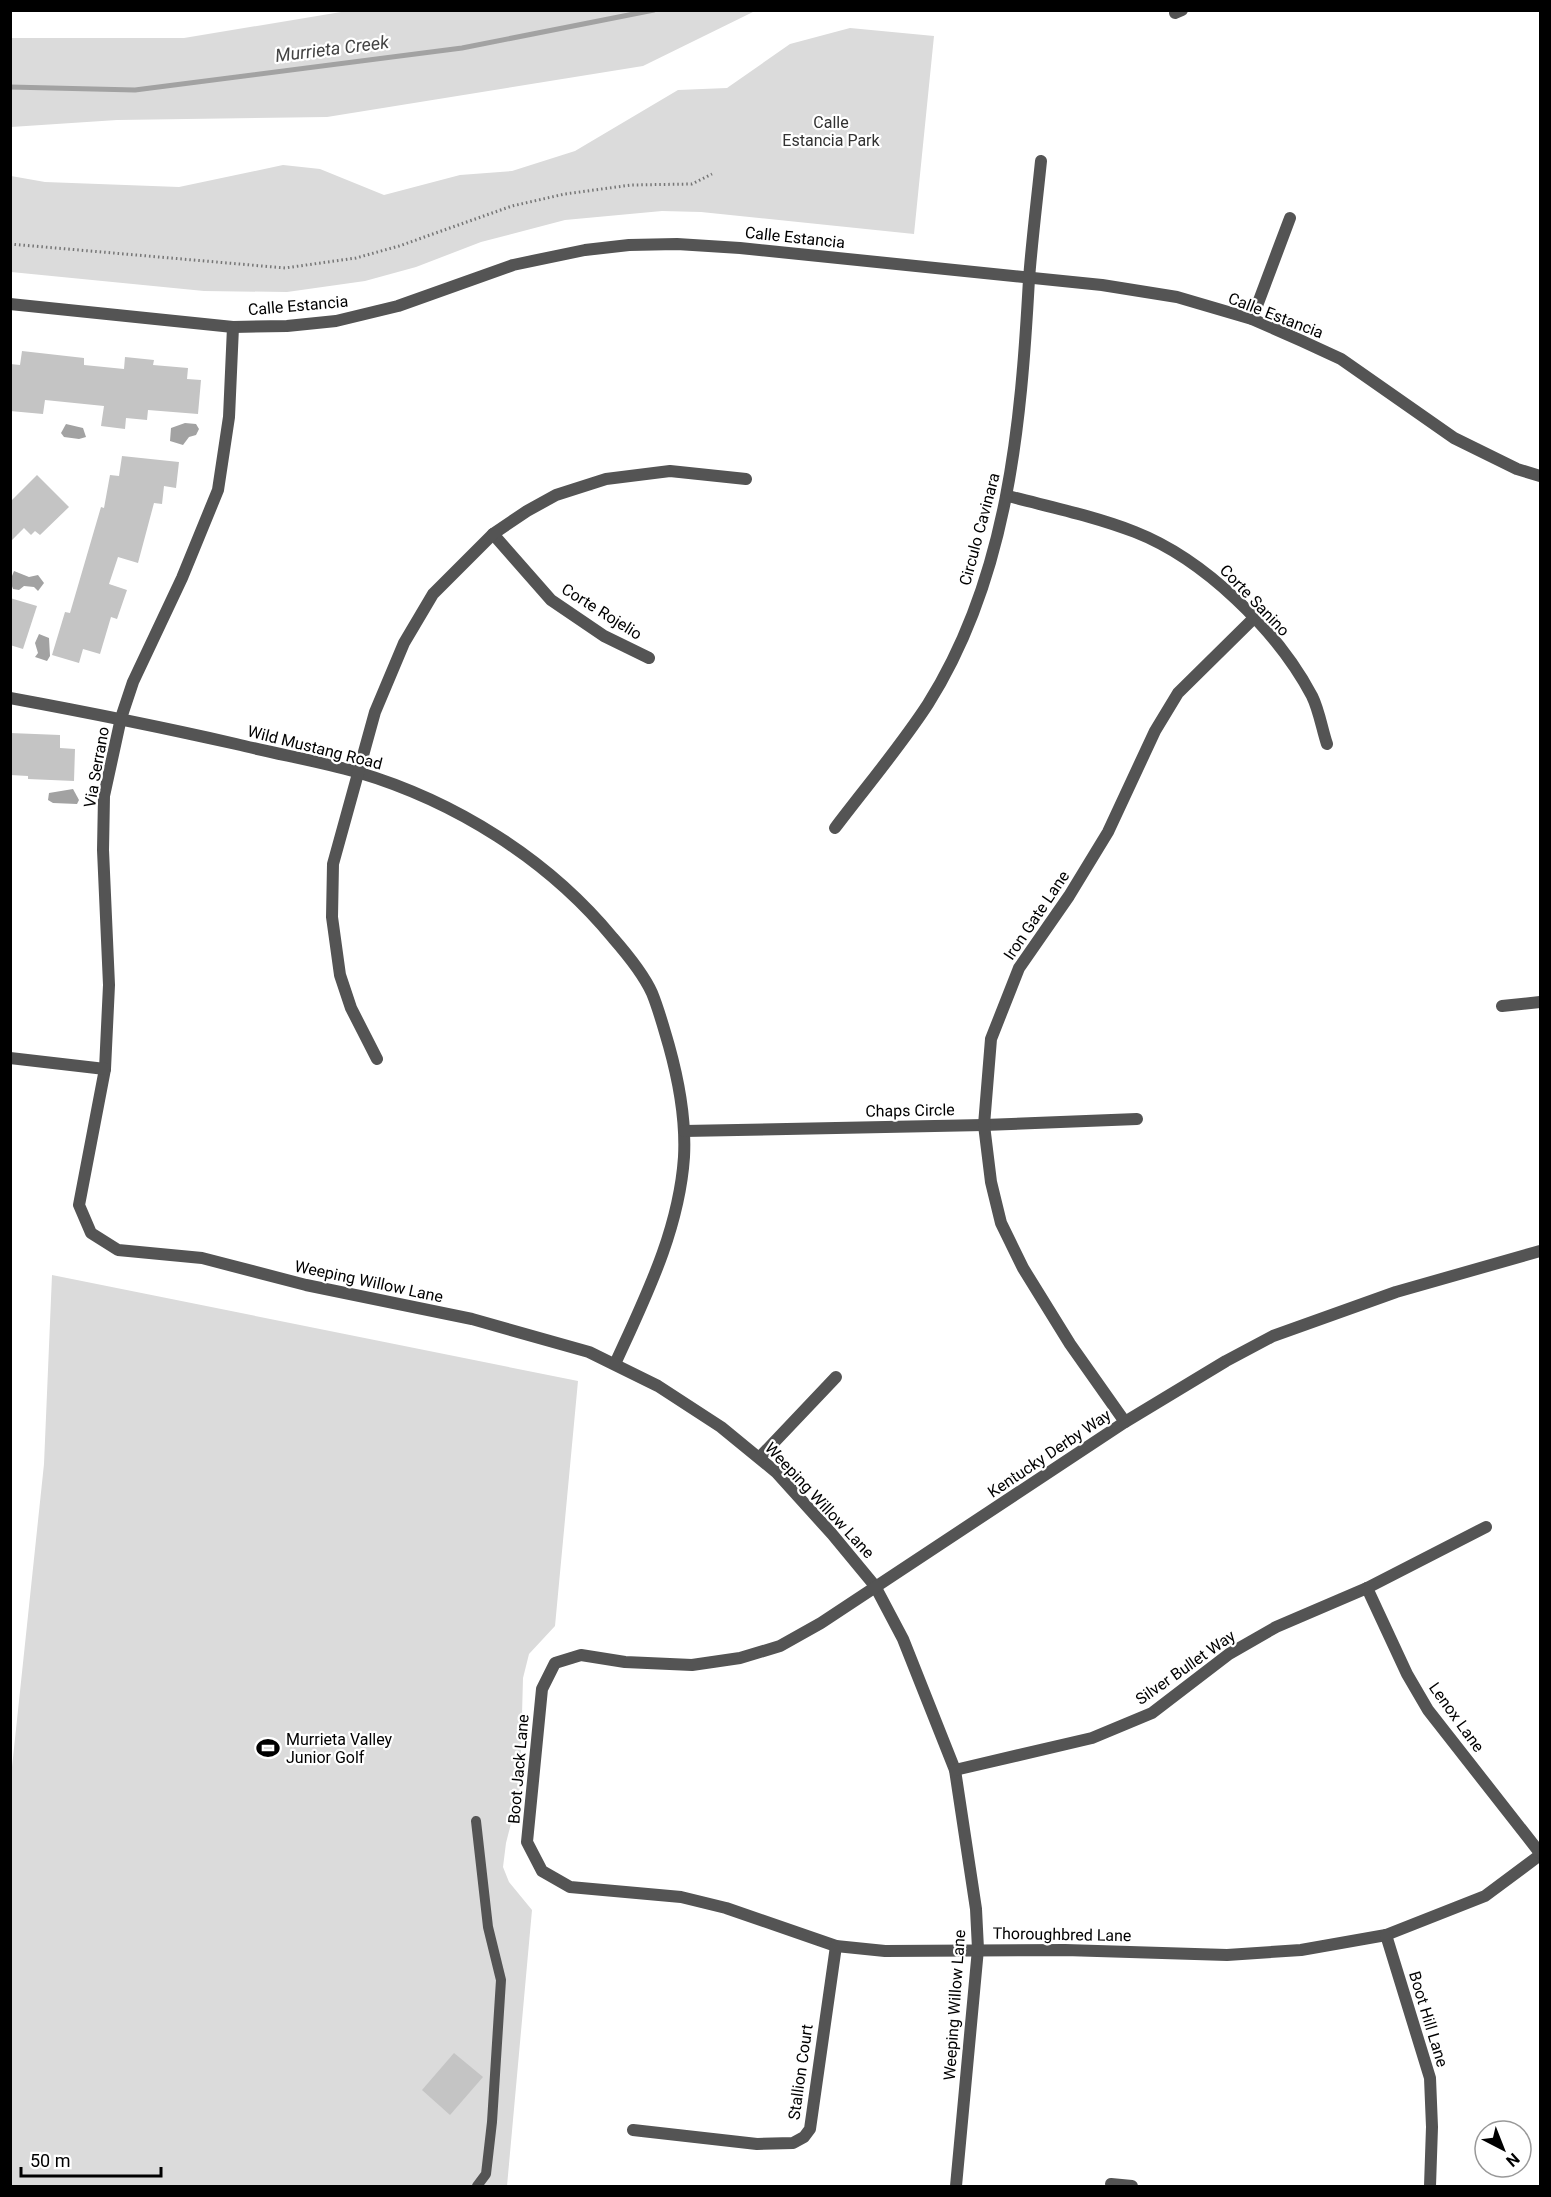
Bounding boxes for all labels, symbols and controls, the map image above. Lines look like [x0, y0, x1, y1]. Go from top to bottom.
water label: Murrieta Creek [274, 31, 391, 66]
park label: Calle Estancia Park [782, 113, 881, 150]
street label: Calle Estancia [744, 223, 846, 252]
street label: Calle Estancia [1226, 289, 1326, 342]
street label: Calle Estancia [247, 292, 349, 319]
street label: Circulo Cavinara [955, 471, 1004, 587]
street label: Corte Sanino [1216, 561, 1293, 640]
street label: Corte Rojelio [558, 579, 645, 644]
street label: Wild Mustang Road [245, 722, 384, 773]
street label: Via Serrano [80, 725, 113, 809]
street label: Iron Gate Lane [1000, 867, 1073, 963]
street label: Chaps Circle [865, 1100, 955, 1121]
street label: Weeping Willow Lane [293, 1256, 445, 1307]
street label: Kentucky Derby Way [984, 1405, 1115, 1502]
street label: Weeping Willow Lane [761, 1439, 878, 1562]
street label: Silver Bullet Way [1132, 1626, 1239, 1709]
street label: Lenox Lane [1425, 1679, 1488, 1756]
street label: Boot Jack Lane [504, 1713, 533, 1825]
place label: Murrieta Valley Junior Golf [286, 1730, 393, 1767]
sports icon: Murrieta Valley Junior Golf [255, 1735, 281, 1761]
street label: Thoroughbred Lane [992, 1924, 1132, 1945]
street label: Weeping Willow Lane [940, 1929, 969, 2081]
street label: Boot Hill Lane [1405, 1969, 1452, 2069]
street label: Stallion Court [784, 2023, 817, 2121]
north arrow [1473, 2119, 1533, 2179]
scale bar [21, 2140, 160, 2178]
text: N [1502, 2149, 1523, 2171]
text: 50 m [30, 2150, 70, 2171]

